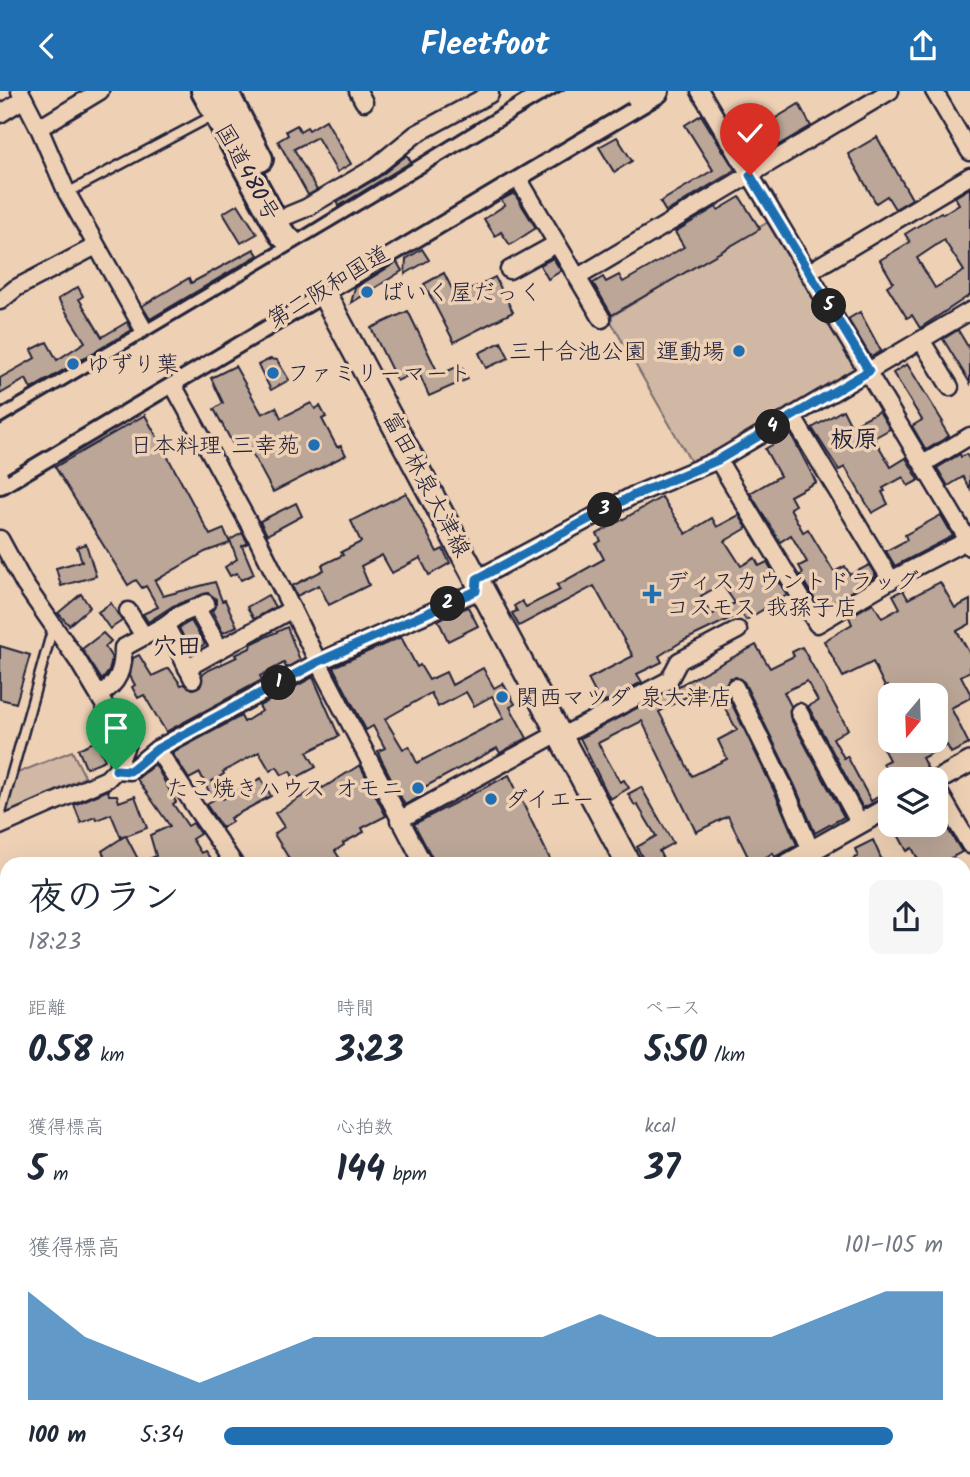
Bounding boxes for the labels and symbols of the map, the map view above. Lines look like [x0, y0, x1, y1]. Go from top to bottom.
pin [720, 103, 780, 175]
street label: 国道480号 [205, 117, 288, 229]
street label: 第二阪和国道 [261, 237, 397, 339]
place label: ばいく屋だっく [381, 276, 542, 312]
marker: ばいく屋だっく [359, 284, 375, 300]
pin: 5 [812, 289, 846, 323]
place label: 三十合池公園 運動場 [509, 335, 725, 371]
marker: 三十合池公園 運動場 [731, 343, 747, 359]
place label: ゆずり葉 [87, 348, 179, 384]
marker: ゆずり葉 [65, 356, 81, 372]
place label: ファミリーマート [287, 357, 471, 393]
marker: ファミリーマート [265, 365, 281, 381]
street label: 富田林泉大津線 [372, 405, 479, 564]
pin: 4 [756, 409, 790, 445]
district label: 板原 [830, 421, 878, 460]
place label: 日本料理 三幸苑 [130, 429, 300, 465]
marker: 日本料理 三幸苑 [306, 437, 322, 453]
pin: 3 [588, 493, 622, 527]
place label: ディスカウントドラッグ コスモス 我孫子店 [666, 565, 919, 627]
marker: ディスカウントドラッグ コスモス 我孫子店 [644, 586, 660, 602]
pin: 2 [430, 587, 466, 621]
district label: 穴田 [153, 628, 201, 667]
pin: 1 [262, 665, 296, 701]
place label: 関西マツダ 泉大津店 [516, 681, 732, 717]
north arrow [878, 683, 948, 753]
marker: 関西マツダ 泉大津店 [494, 689, 510, 705]
pin [86, 698, 146, 770]
place label: たこ焼きハウス オモニ [166, 772, 404, 808]
marker: たこ焼きハウス オモニ [410, 780, 426, 796]
place label: ダイエー [505, 783, 595, 819]
marker: ダイエー [483, 791, 499, 807]

